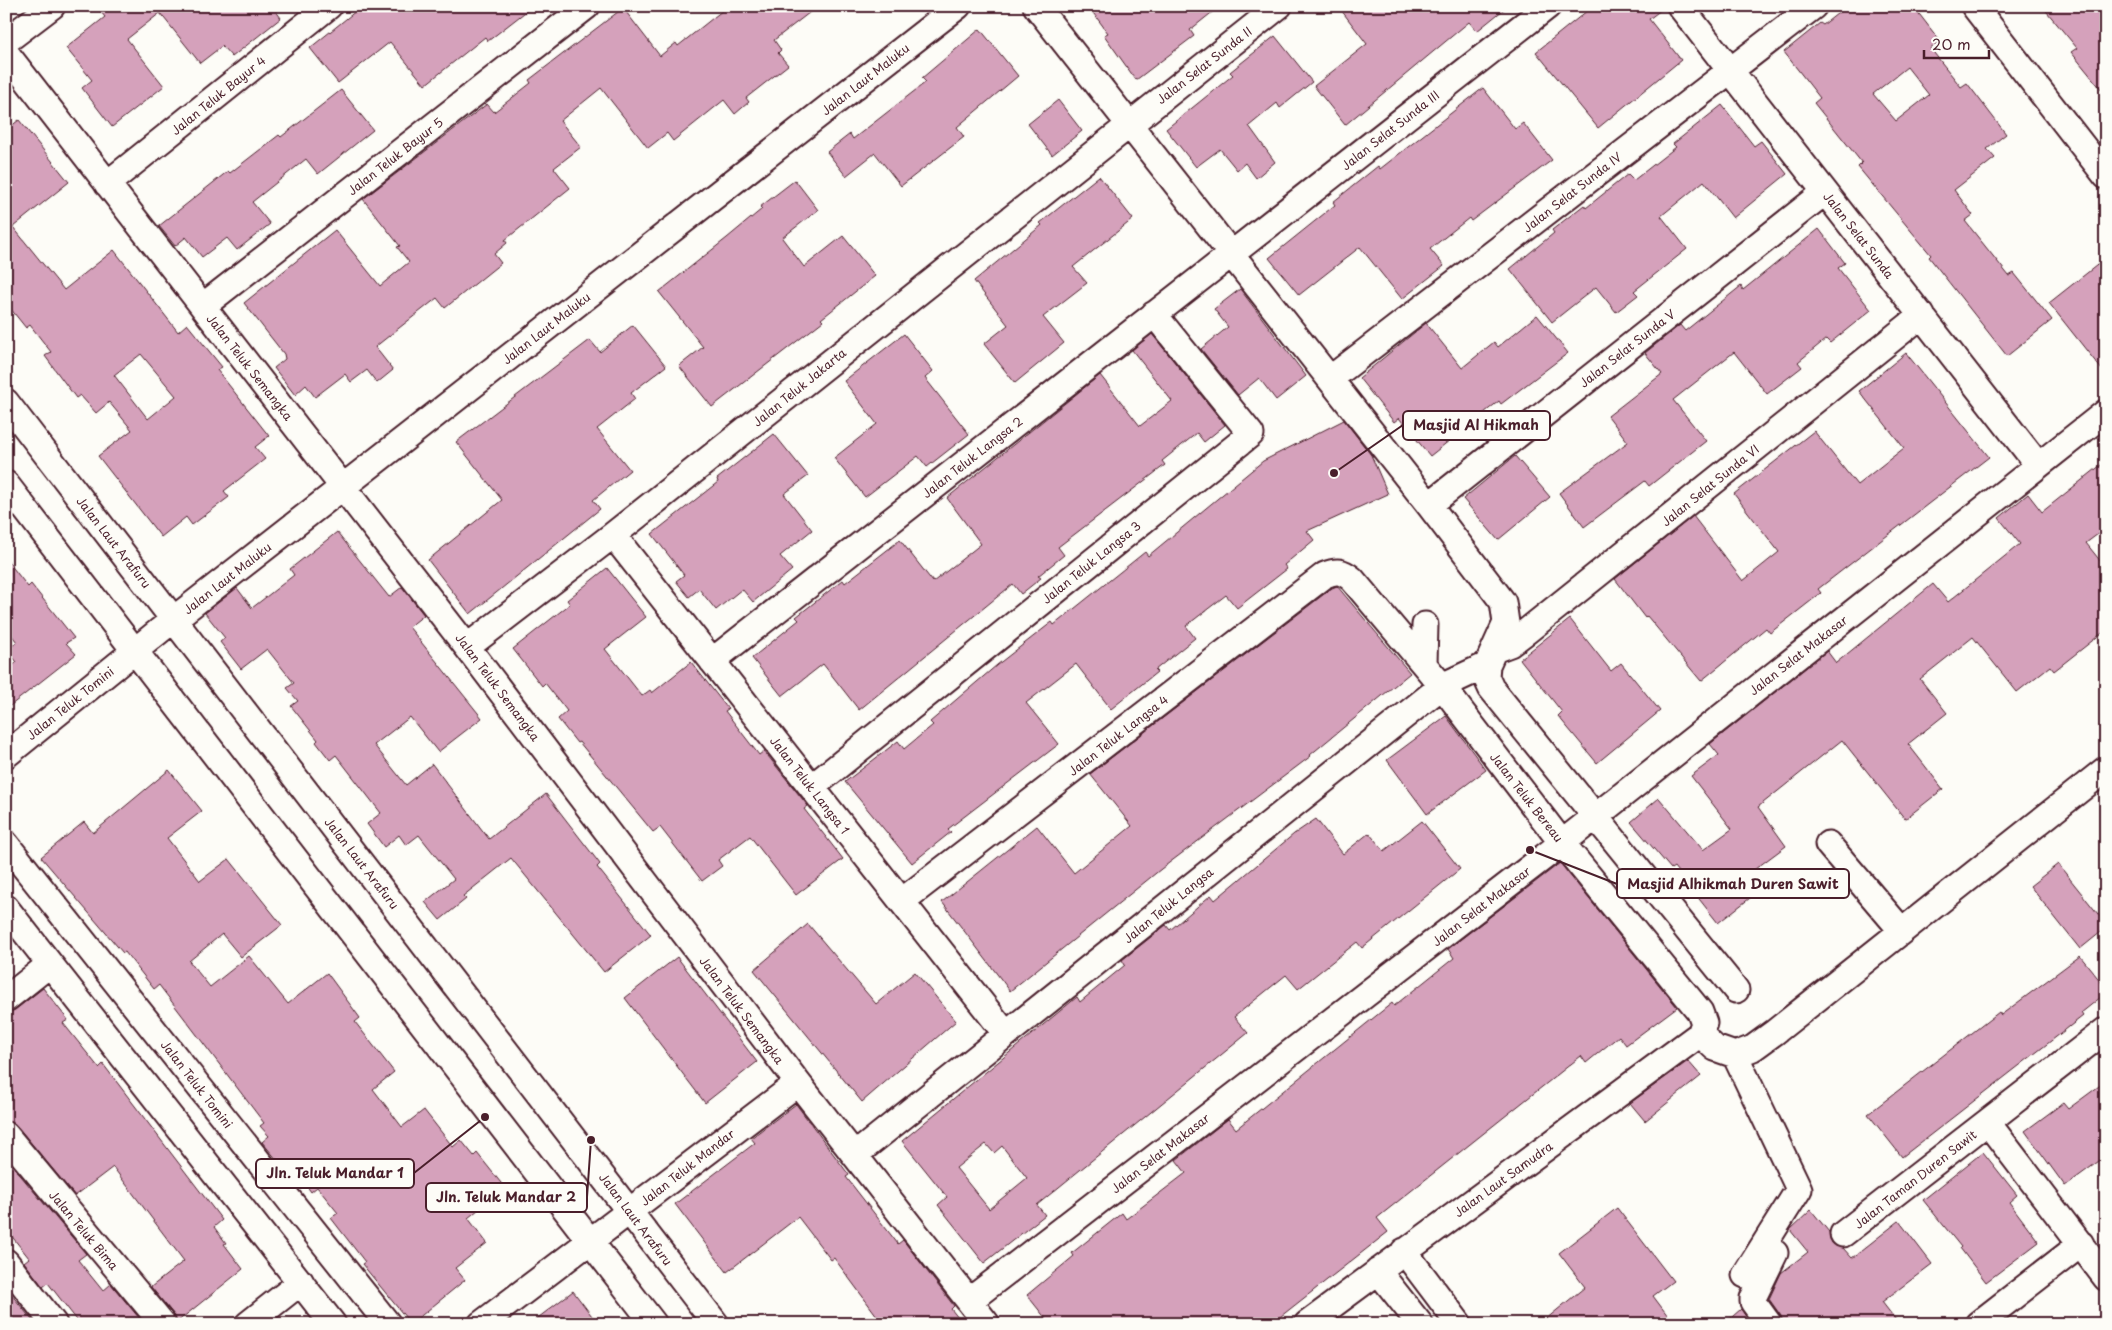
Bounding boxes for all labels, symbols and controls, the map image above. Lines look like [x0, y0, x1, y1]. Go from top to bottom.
street label: Jalan Selat Sunda II [1152, 22, 1256, 108]
scale bar [1924, 28, 1990, 60]
text: 20 m [1932, 32, 1971, 55]
street label: Jalan Laut Maluku [817, 39, 913, 119]
street label: Jalan Teluk Bayur 4 [167, 51, 269, 139]
street label: Jalan Selat Sunda III [1337, 86, 1443, 174]
street label: Jalan Teluk Bayur 5 [343, 113, 447, 199]
street label: Jalan Selat Sunda IV [1519, 147, 1626, 236]
street label: Jalan Selat Sunda [1819, 188, 1899, 282]
street label: Jalan Laut Maluku [498, 288, 594, 368]
street label: Jalan Selat Sunda V [1575, 304, 1679, 391]
street label: Jalan Teluk Semangka [203, 310, 298, 424]
street label: Jalan Teluk Jakarta [748, 343, 850, 430]
callout: Masjid Al Hikmah [1403, 411, 1550, 440]
street label: Jalan Teluk Langsa 2 [918, 412, 1026, 502]
text: Masjid Al Hikmah [1413, 414, 1539, 435]
street label: Jalan Selat Sunda VI [1657, 440, 1763, 530]
street label: Jalan Laut Arafuru [72, 492, 156, 592]
street label: Jalan Teluk Langsa 3 [1038, 516, 1144, 608]
street label: Jalan Laut Maluku [179, 538, 275, 618]
street label: Jalan Selat Makasar [1745, 610, 1852, 699]
street label: Jalan Teluk Semangka [452, 629, 545, 745]
street label: Jalan Teluk Tomini [22, 662, 118, 744]
street label: Jalan Teluk Langsa 4 [1064, 690, 1172, 780]
street label: Jalan Teluk Langsa 1 [766, 732, 854, 838]
street label: Jalan Teluk Bereau [1486, 748, 1568, 846]
street label: Jalan Laut Arafuru [320, 813, 404, 913]
street label: Jalan Selat Makasar [1428, 861, 1535, 950]
street label: Jalan Teluk Langsa [1119, 863, 1217, 947]
callout: Masjid Alhikmah Duren Sawit [1617, 869, 1849, 898]
text: Masjid Alhikmah Duren Sawit [1627, 873, 1839, 894]
street label: Jalan Teluk Semangka [696, 952, 789, 1068]
street label: Jalan Teluk Tomini [157, 1036, 237, 1132]
street label: Jalan Selat Makasar [1107, 1108, 1214, 1197]
street label: Jalan Teluk Mandar [636, 1124, 738, 1210]
street label: Jalan Taman Duren Sawit [1850, 1125, 1980, 1233]
street label: Jalan Laut Samudra [1450, 1137, 1556, 1221]
callout: Jln. Teluk Mandar 1 [256, 1159, 414, 1188]
text: Jln. Teluk Mandar 1 [266, 1162, 404, 1183]
street label: Jalan Laut Arafuru [595, 1169, 677, 1269]
callout: Jln. Teluk Mandar 2 [426, 1183, 587, 1212]
street label: Jalan Teluk Bima [45, 1186, 123, 1274]
text: Jln. Teluk Mandar 2 [436, 1186, 576, 1207]

